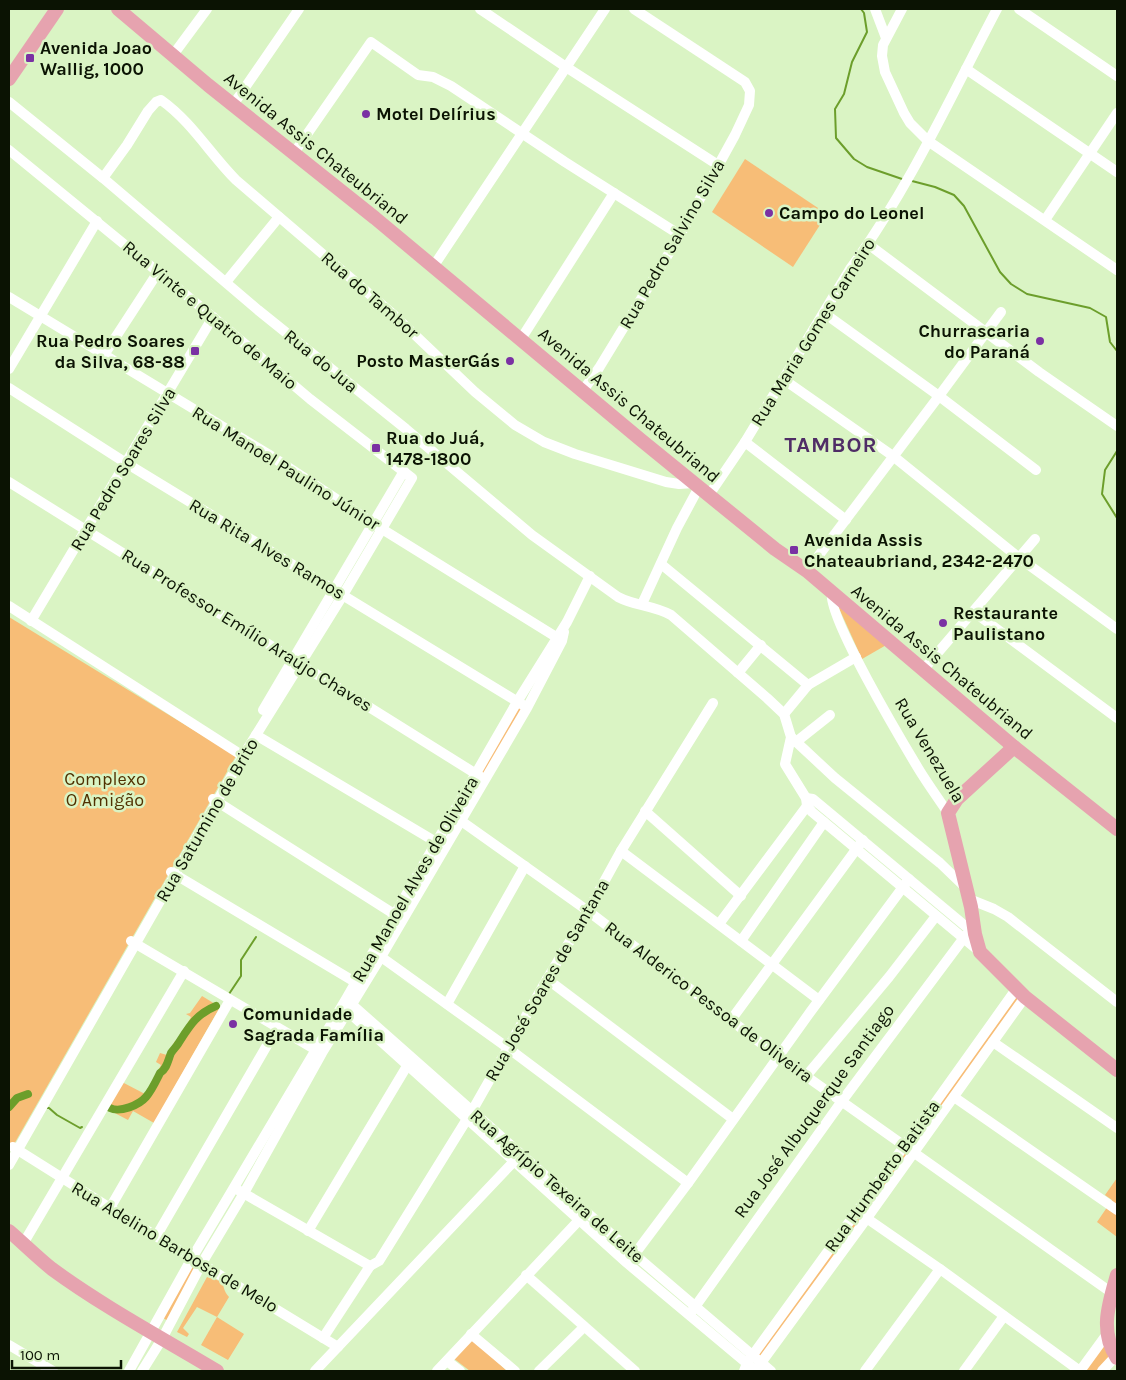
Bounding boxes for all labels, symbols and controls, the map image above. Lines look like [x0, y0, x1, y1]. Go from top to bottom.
place label: Avenida Joao Wallig, 1000 [40, 37, 152, 80]
marker: Avenida Joao Wallig, 1000 [24, 52, 36, 64]
street label: Avenida Assis Chateubriand [220, 67, 412, 229]
place label: Motel Delírius [376, 103, 496, 125]
marker: Motel Delírius [360, 108, 372, 120]
street label: Rua Pedro Salvino Silva [614, 155, 730, 333]
place label: Campo do Leonel [779, 202, 924, 224]
marker: Campo do Leonel [763, 207, 775, 219]
street label: Rua Maria Gomes Carneiro [746, 234, 880, 430]
street label: Rua Vinte e Quatro de Maio [118, 236, 302, 394]
street label: Rua do Tambor [317, 247, 424, 344]
place label: Churrascaria do Paraná [918, 320, 1030, 363]
street label: Avenida Assis Chateubriand [534, 323, 724, 487]
street label: Rua do Jua [280, 324, 362, 398]
place label: Rua Pedro Soares da Silva, 68-88 [36, 330, 185, 373]
marker: Churrascaria do Paraná [1034, 335, 1046, 347]
marker: Rua Pedro Soares da Silva, 68-88 [189, 345, 201, 357]
place label: Posto MasterGás [356, 350, 500, 372]
marker: Posto MasterGás [504, 355, 516, 367]
street label: Rua Pedro Soares Silva [65, 383, 181, 555]
street label: Rua Manoel Paulino Júnior [188, 401, 384, 535]
place label: Rua do Juá, 1478-1800 [386, 427, 485, 470]
district label: TAMBOR [784, 432, 878, 458]
marker: Rua do Juá, 1478-1800 [370, 442, 382, 454]
street label: Rua Rita Alves Ramos [185, 494, 349, 604]
place label: Avenida Assis Chateaubriand, 2342-2470 [804, 529, 1034, 572]
street label: Rua Professor Emílio Araújo Chaves [118, 544, 376, 716]
marker: Avenida Assis Chateaubriand, 2342-2470 [788, 544, 800, 556]
street label: Avenida Assis Chateubriand [847, 580, 1037, 744]
place label: Restaurante Paulistano [953, 602, 1058, 645]
marker: Restaurante Paulistano [937, 617, 949, 629]
street label: Rua Venezuela [890, 693, 970, 807]
street label: Rua Satumino de Brito [151, 734, 263, 906]
park label: Complexo O Amigão [64, 768, 146, 811]
street label: Rua Manoel Alves de Oliveira [347, 772, 483, 986]
street label: Rua José Soares de Santana [480, 875, 614, 1085]
street label: Rua Alderico Pessoa de Oliveira [601, 916, 817, 1088]
street label: Rua José Albuquerque Santiago [729, 1000, 899, 1222]
place label: Comunidade Sagrada Família [243, 1003, 384, 1046]
marker: Comunidade Sagrada Família [227, 1018, 239, 1030]
street label: Rua Humberto Batista [819, 1096, 945, 1256]
street label: Rua Agrípio Texeira de Leite [466, 1105, 648, 1267]
street label: Rua Adelino Barbosa de Melo [68, 1177, 282, 1317]
scale bar [12, 1338, 121, 1370]
text: 100 m [20, 1346, 60, 1364]

